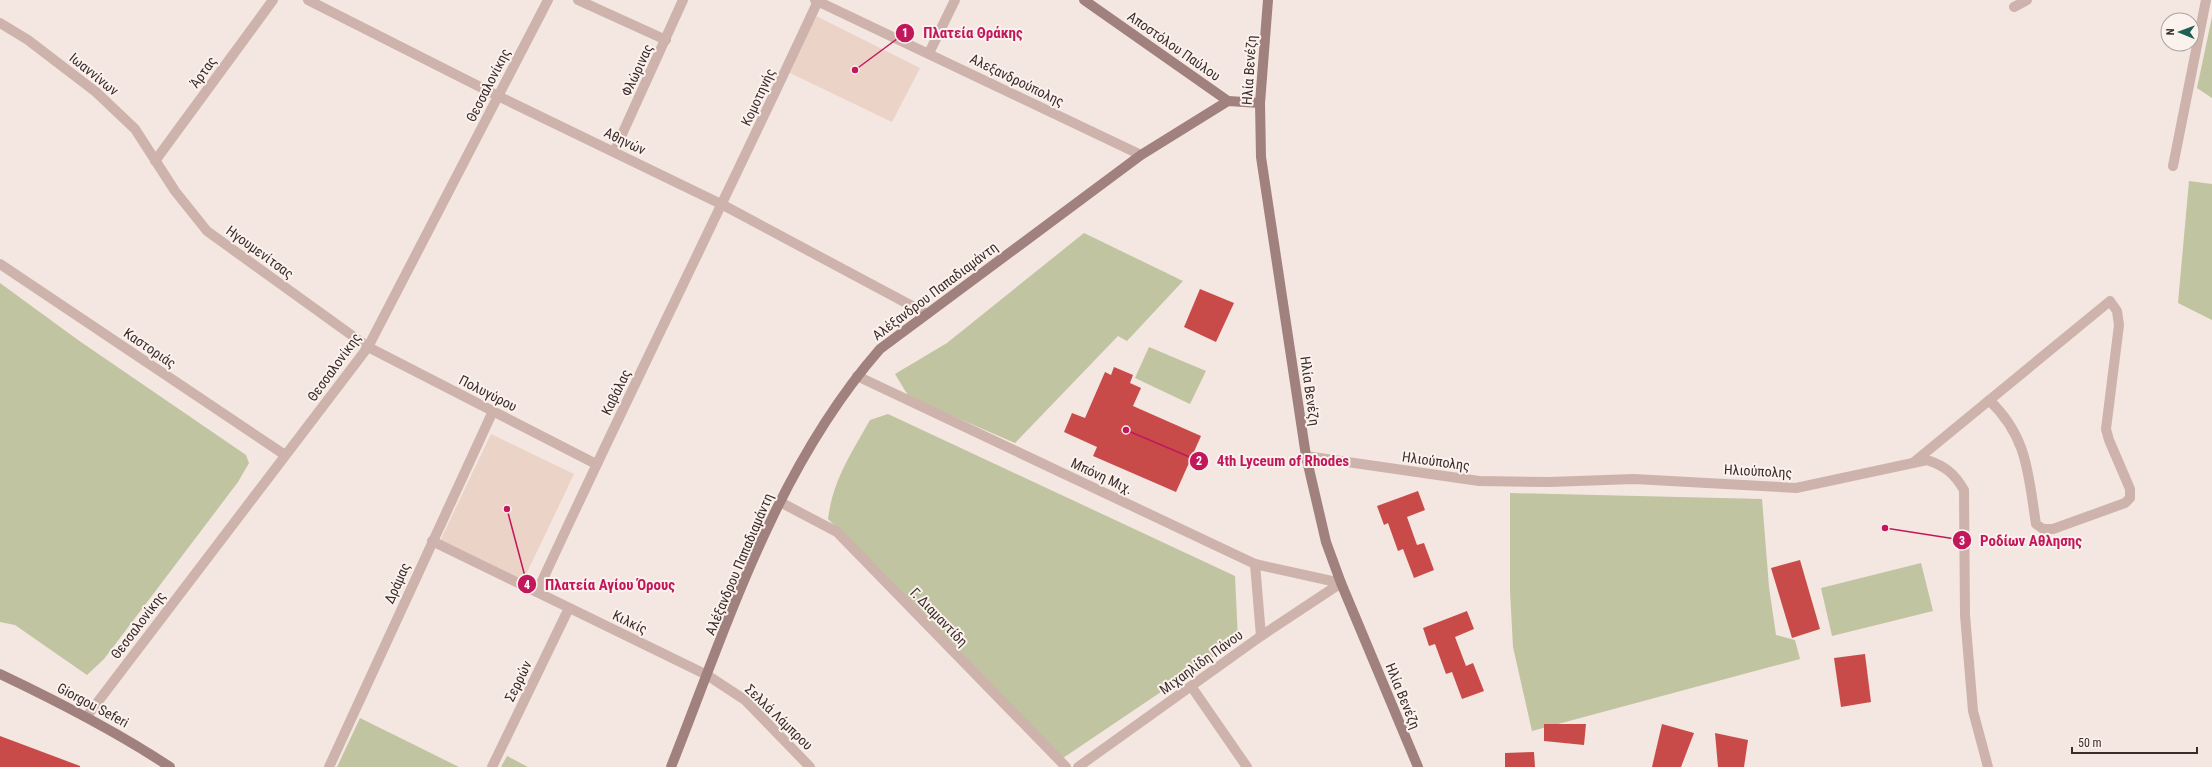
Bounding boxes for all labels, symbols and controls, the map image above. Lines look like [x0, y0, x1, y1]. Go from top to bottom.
street label: Αποστόλου Παύλου [1125, 8, 1224, 84]
north arrow [2160, 12, 2200, 52]
callout: Πλατεία Θράκης [895, 20, 1031, 47]
text: Πλατεία Θράκης [923, 24, 1023, 42]
text: 1 [902, 26, 908, 40]
text: N [2164, 28, 2177, 35]
street label: Ηλία Βενέζη [1239, 35, 1259, 105]
street label: Φλώρινας [618, 41, 656, 99]
street label: Θεσσαλονίκης [463, 46, 513, 124]
street label: Ιωαννίνων [66, 49, 122, 99]
street label: Αλεξανδρούπολης [967, 50, 1067, 110]
street label: Άρτας [186, 53, 220, 91]
street label: Κομοτηνής [738, 66, 778, 128]
street label: Αθηνών [602, 124, 648, 158]
street label: Ηγουμενίτσας [223, 222, 297, 282]
street label: Αλέξανδρου Παπαδιαμάντη [869, 239, 1001, 343]
street label: Καστοριάς [121, 325, 179, 371]
street label: Θεσσαλονίκης [304, 330, 364, 404]
street label: Ηλία Βενέζη [1297, 355, 1323, 427]
street label: Καβάλας [598, 367, 634, 417]
street label: Πολυγύρου [456, 372, 520, 415]
callout: 4th Lyceum of Rhodes [1189, 448, 1358, 475]
street label: Ηλιούπολης [1401, 448, 1471, 474]
text: 4th Lyceum of Rhodes [1217, 452, 1349, 470]
text: 2 [1196, 454, 1202, 468]
street label: Μπόνη Μιχ. [1069, 455, 1135, 497]
street label: Ηλιούπολης [1724, 461, 1792, 481]
street label: Αλέξανδρου Παπαδιαμάντη [702, 491, 776, 637]
callout: Ροδίων Αθλησης [1952, 527, 2090, 554]
text: Ροδίων Αθλησης [1980, 532, 2082, 550]
text: 3 [1959, 534, 1965, 548]
street label: Δράμας [381, 560, 413, 606]
callout: Πλατεία Αγίου Όρους [517, 571, 683, 598]
text: Πλατεία Αγίου Όρους [545, 576, 675, 594]
text: 4 [524, 578, 530, 592]
street label: Γ. Διαμαντίδη [907, 584, 971, 650]
street label: Θεσσαλονίκης [107, 588, 169, 662]
street label: Κιλκίς [610, 607, 650, 637]
street label: Μιχαηλίδη Πάνου [1156, 626, 1246, 698]
street label: Σερρών [501, 658, 535, 704]
street label: Ηλία Βενέζη [1382, 661, 1424, 731]
street label: Giorgou Seferi [54, 679, 132, 731]
street label: Σελλά Λάμπρου [742, 681, 816, 753]
scale bar [2072, 729, 2197, 755]
text: 50 m [2078, 736, 2102, 750]

